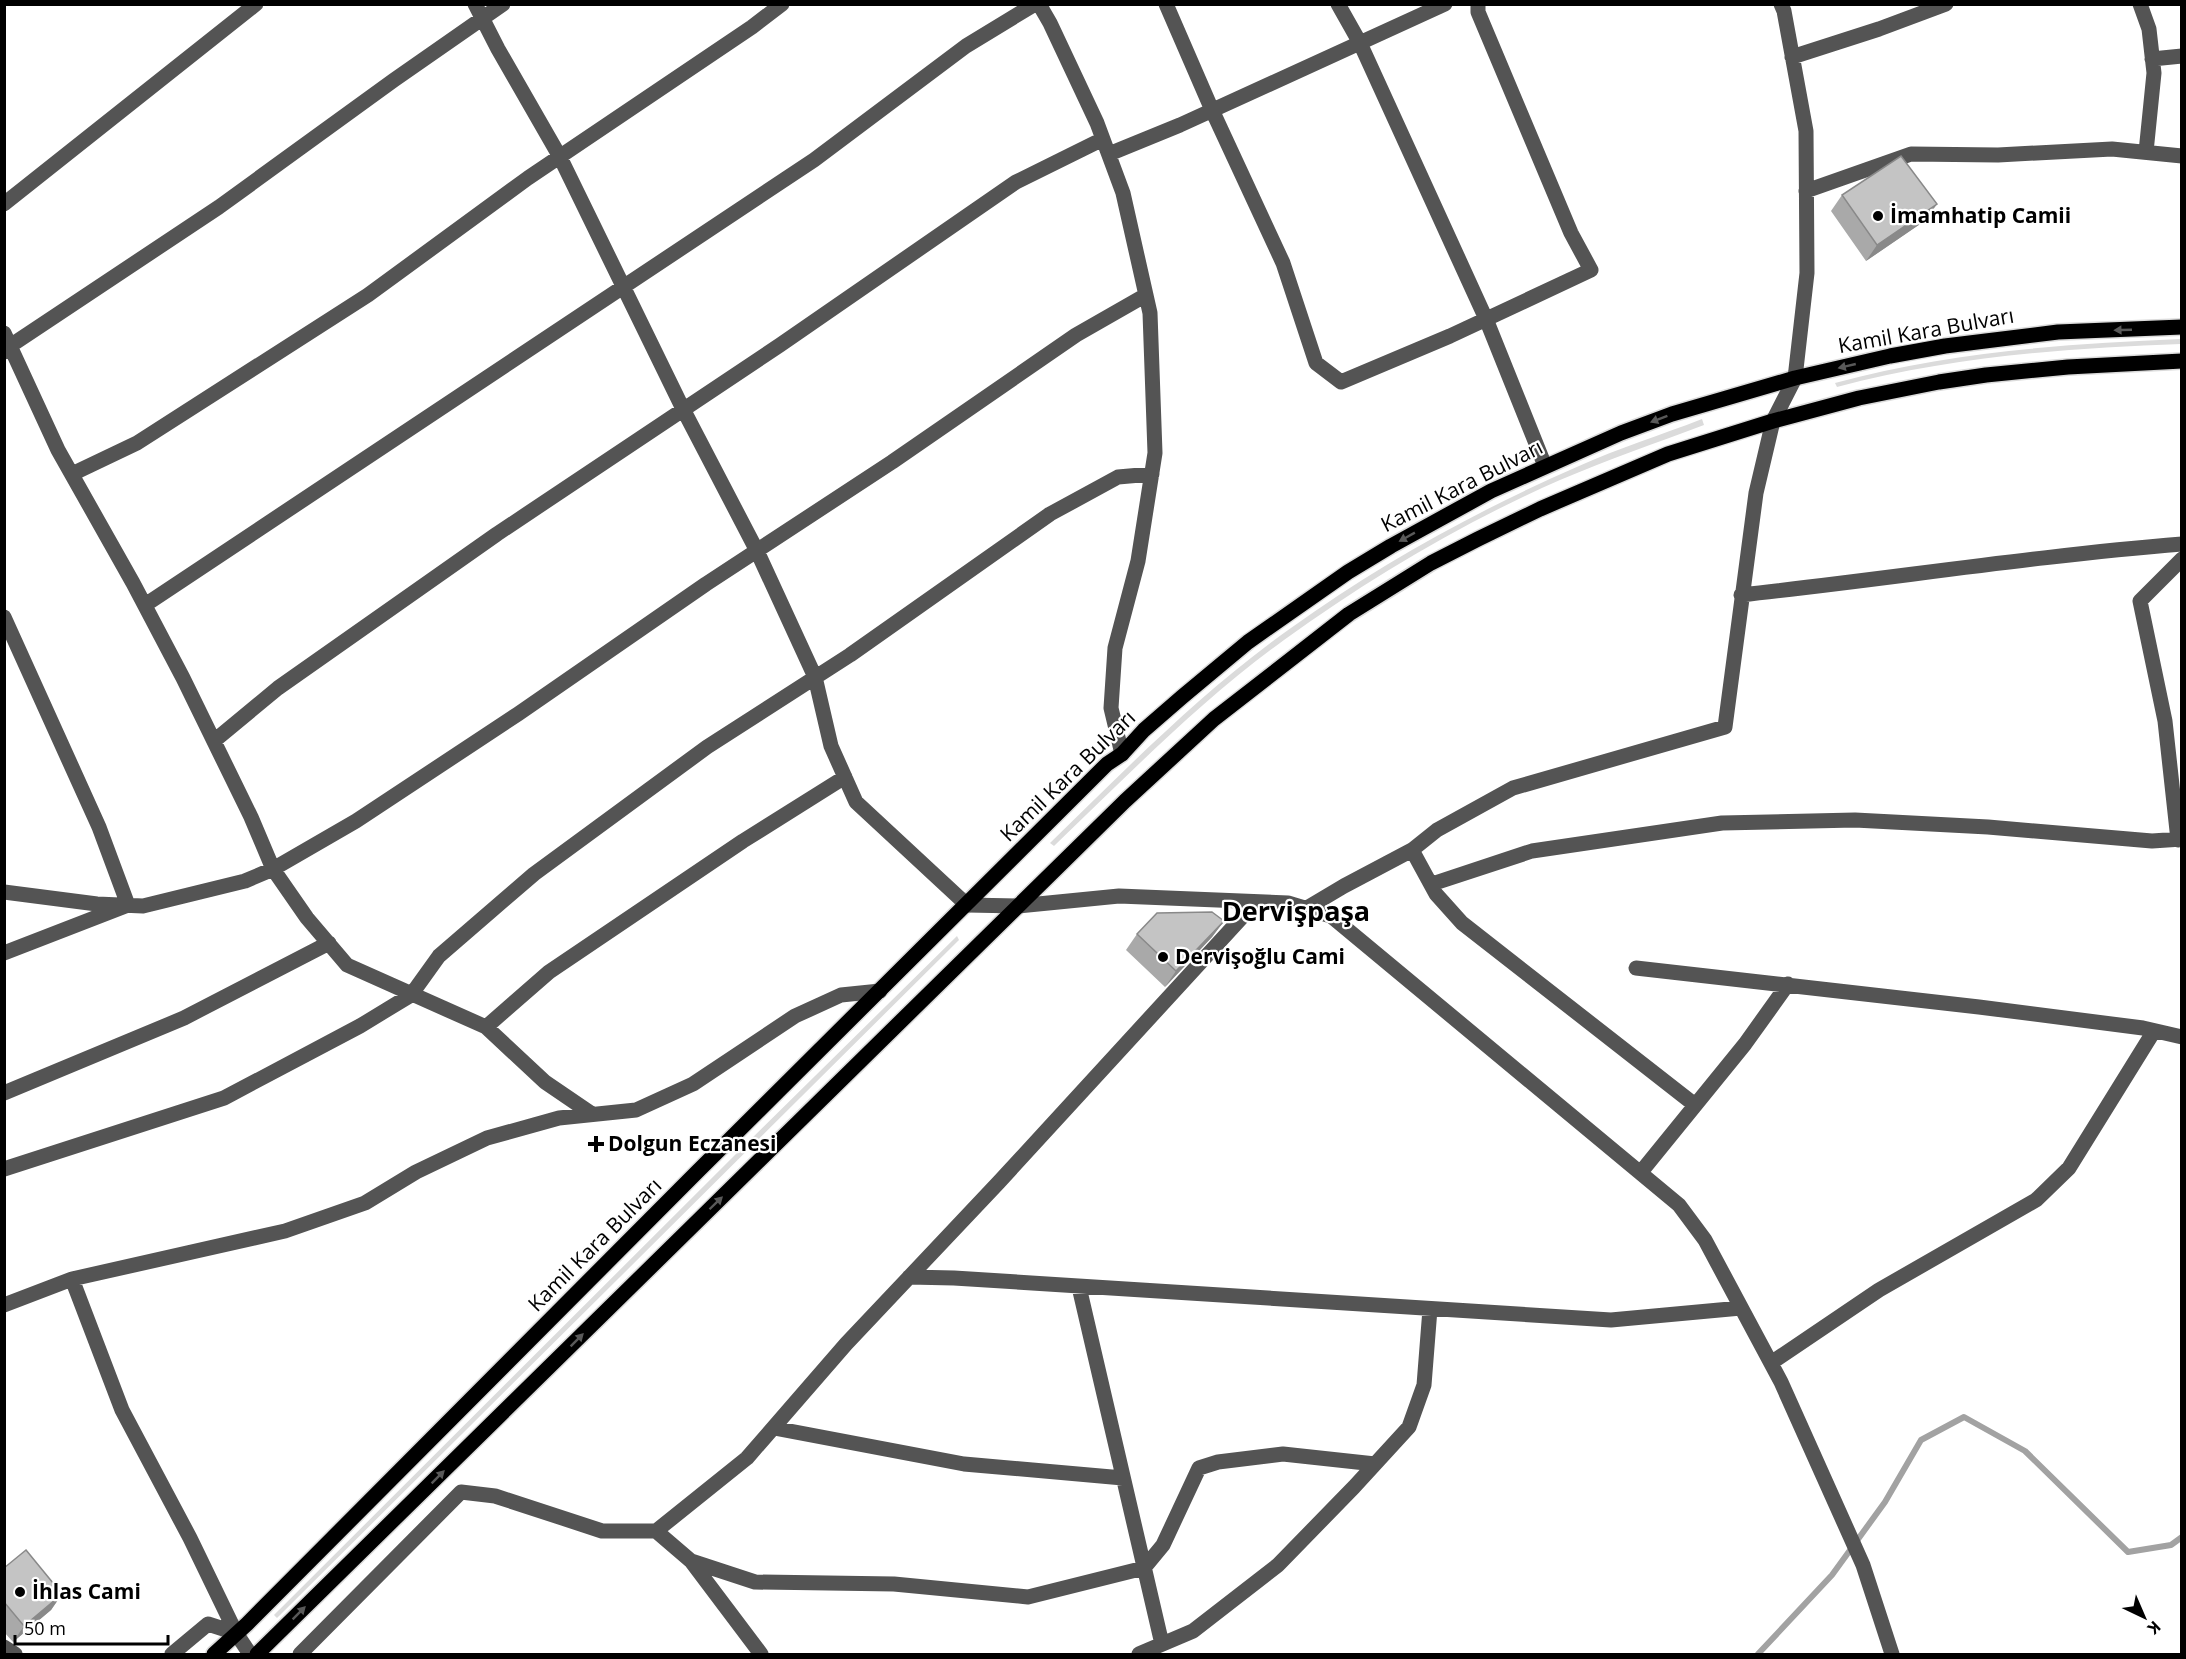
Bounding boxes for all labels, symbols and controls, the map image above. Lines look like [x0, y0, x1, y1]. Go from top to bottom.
place label: İmamhatip Camii [1890, 201, 2071, 229]
marker: İmamhatip Camii [1871, 209, 1885, 223]
street label: Kamil Kara Bulvarı [1836, 301, 2016, 359]
one-way arrow [2114, 325, 2133, 334]
one-way arrow [1838, 361, 1856, 371]
one-way arrow [1650, 414, 1668, 424]
street label: Kamil Kara Bulvarı [1376, 432, 1547, 538]
one-way arrow [1398, 532, 1415, 542]
street label: Kamil Kara Bulvarı [994, 703, 1141, 847]
district label: Dervişpaşa [1222, 892, 1370, 929]
place label: Dervişoğlu Cami [1175, 942, 1345, 970]
marker: Dervişoğlu Cami [1156, 950, 1170, 964]
place label: Dolgun Eczanesi [608, 1129, 776, 1157]
marker: Dolgun Eczanesi [589, 1137, 603, 1151]
street label: Kamil Kara Bulvarı [521, 1171, 667, 1317]
one-way arrow [708, 1197, 722, 1211]
one-way arrow [569, 1333, 584, 1347]
one-way arrow [430, 1470, 444, 1484]
place label: İhlas Cami [32, 1577, 141, 1605]
marker: İhlas Cami [13, 1585, 27, 1599]
north arrow [2114, 1587, 2174, 1647]
one-way arrow [291, 1607, 305, 1621]
scale bar [15, 1608, 168, 1646]
text: 50 m [24, 1616, 66, 1640]
text: K [2143, 1616, 2166, 1640]

